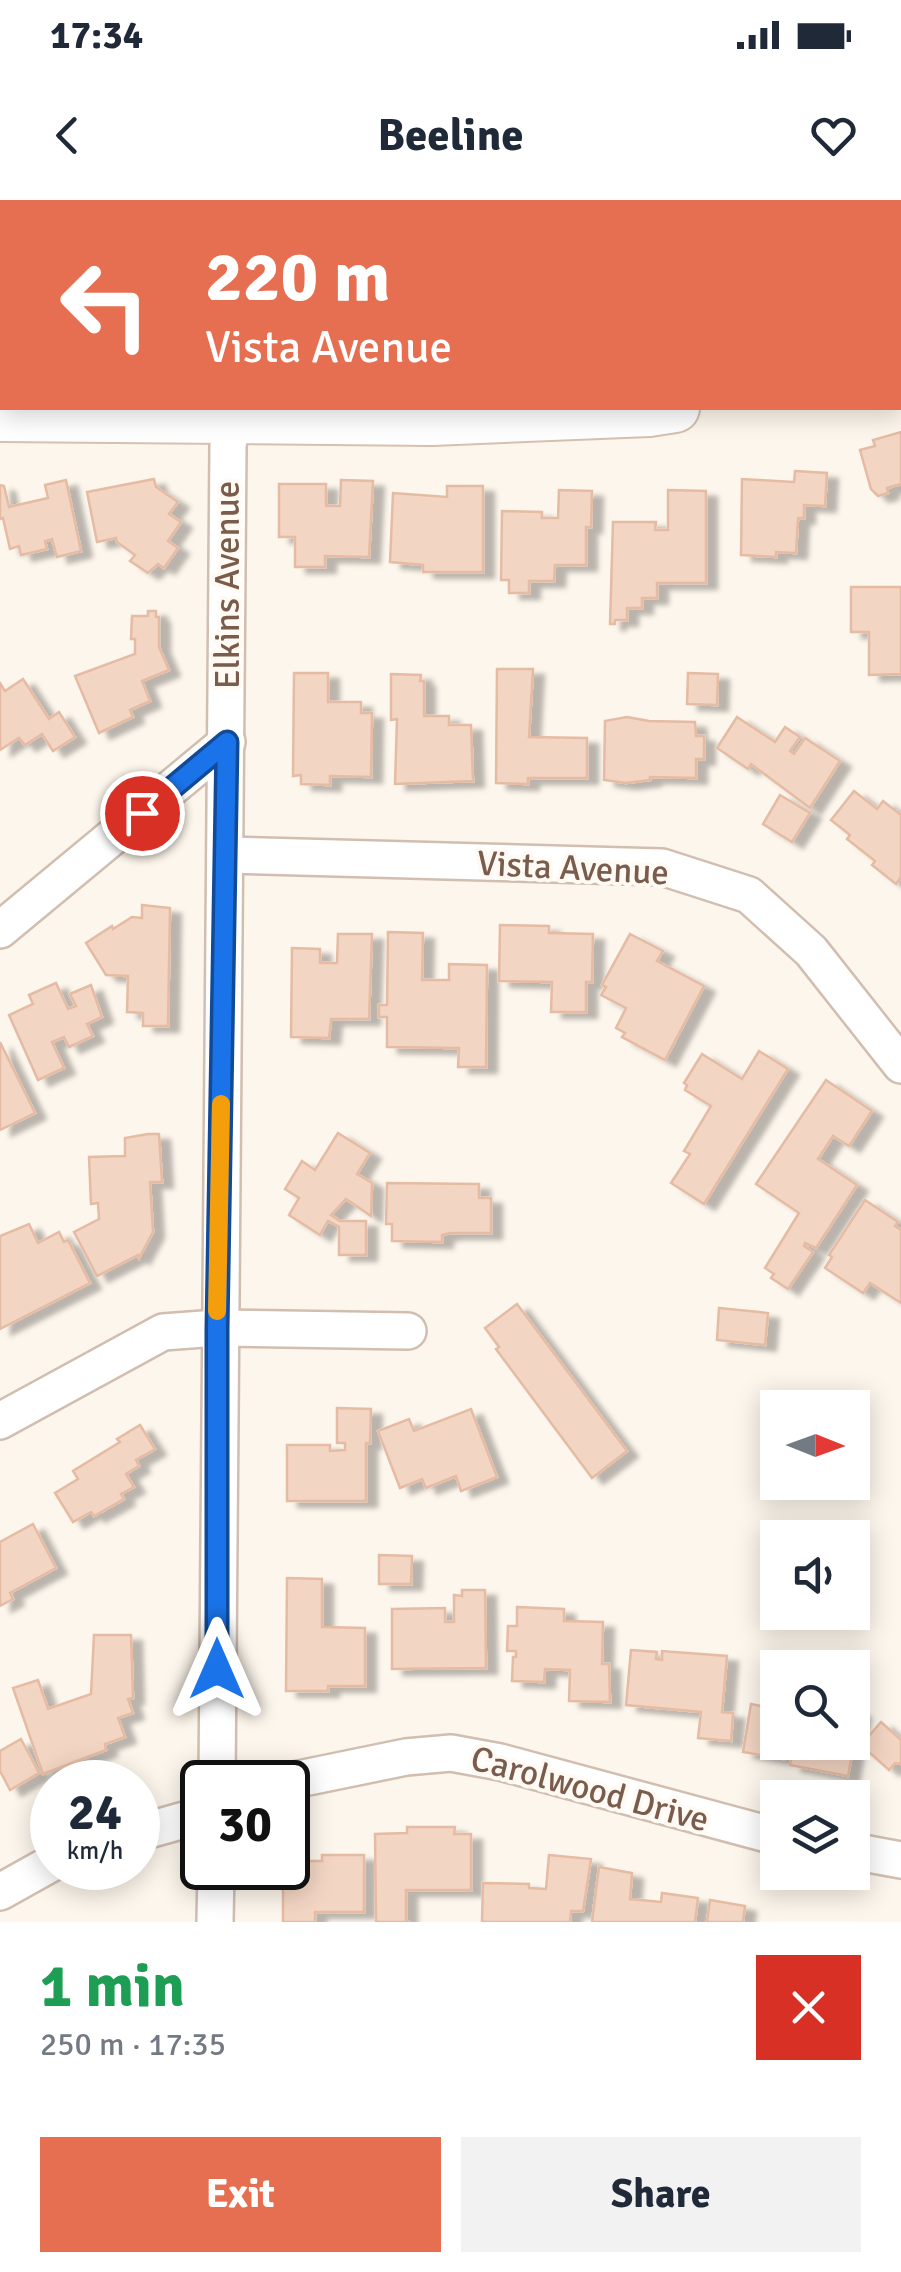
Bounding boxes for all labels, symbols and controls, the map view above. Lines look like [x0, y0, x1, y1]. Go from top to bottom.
text: 17:34 [50, 12, 143, 59]
icon: back [40, 108, 95, 163]
text: Beeline [377, 108, 524, 163]
icon: heart [806, 108, 861, 163]
text: 220 m [205, 234, 390, 320]
icon: left [40, 240, 170, 370]
text: Vista Avenue [205, 320, 452, 375]
street label: Elkins Avenue [206, 481, 249, 689]
pin [100, 771, 185, 856]
icon: arrive [115, 786, 170, 841]
street label: Vista Avenue [476, 842, 670, 894]
north arrow [760, 1390, 870, 1500]
map controls [760, 1390, 870, 1890]
button: sound [760, 1520, 870, 1630]
position arrow [165, 1617, 269, 1721]
button: search [760, 1650, 870, 1760]
street label: Carolwood Drive [466, 1737, 714, 1841]
speed limit sign: 30 [180, 1760, 310, 1890]
button: layers [760, 1780, 870, 1890]
text: 24 [68, 1782, 122, 1844]
text: km/h [67, 1835, 123, 1866]
text: 1 min [40, 1950, 185, 2024]
button: close [756, 1955, 861, 2060]
text: 250 m · 17:35 [40, 2025, 226, 2064]
button: Exit [40, 2137, 441, 2252]
button: Share [461, 2137, 861, 2252]

